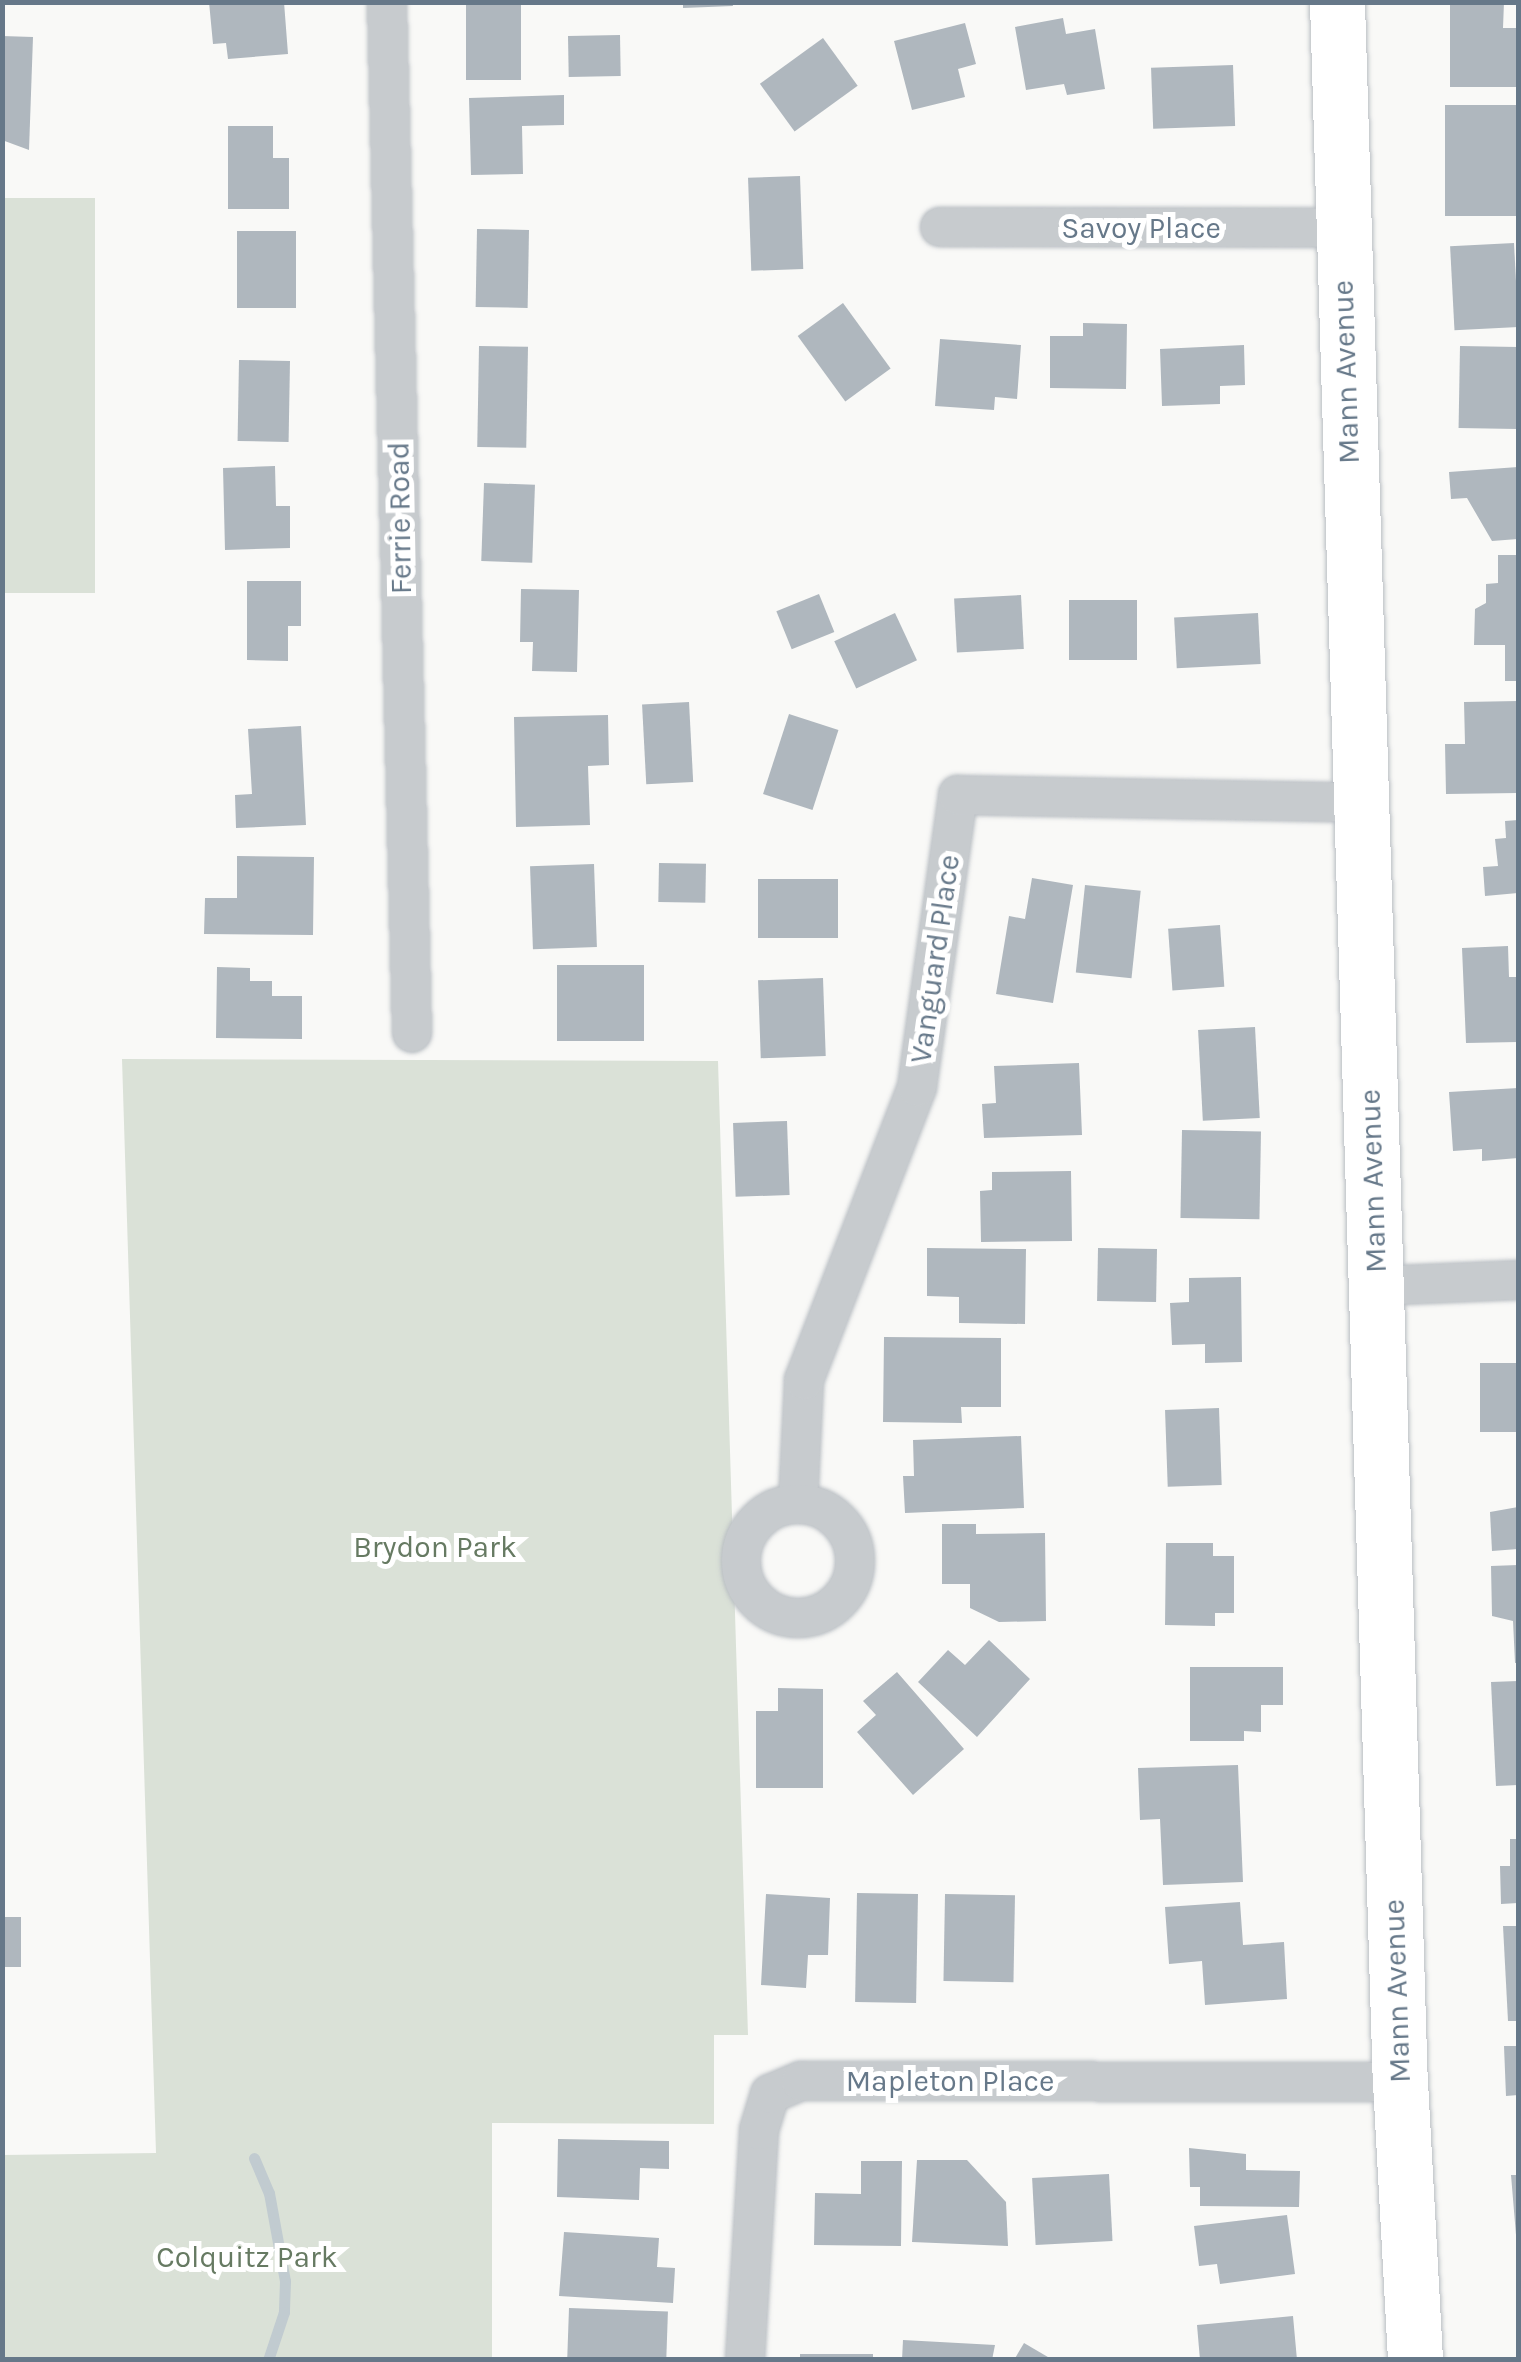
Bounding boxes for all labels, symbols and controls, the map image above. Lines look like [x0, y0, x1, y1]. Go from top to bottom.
street label: Savoy Place [1061, 210, 1221, 246]
street label: Mann Avenue [1325, 279, 1367, 465]
street label: Ferrie Road [381, 441, 419, 595]
street label: Vanguard Place [903, 852, 967, 1066]
street label: Mann Avenue [1352, 1088, 1394, 1274]
park label: Brydon Park [353, 1529, 517, 1565]
street label: Mann Avenue [1376, 1898, 1418, 2084]
street label: Mapleton Place [846, 2063, 1054, 2099]
park label: Colquitz Park [156, 2239, 338, 2275]

